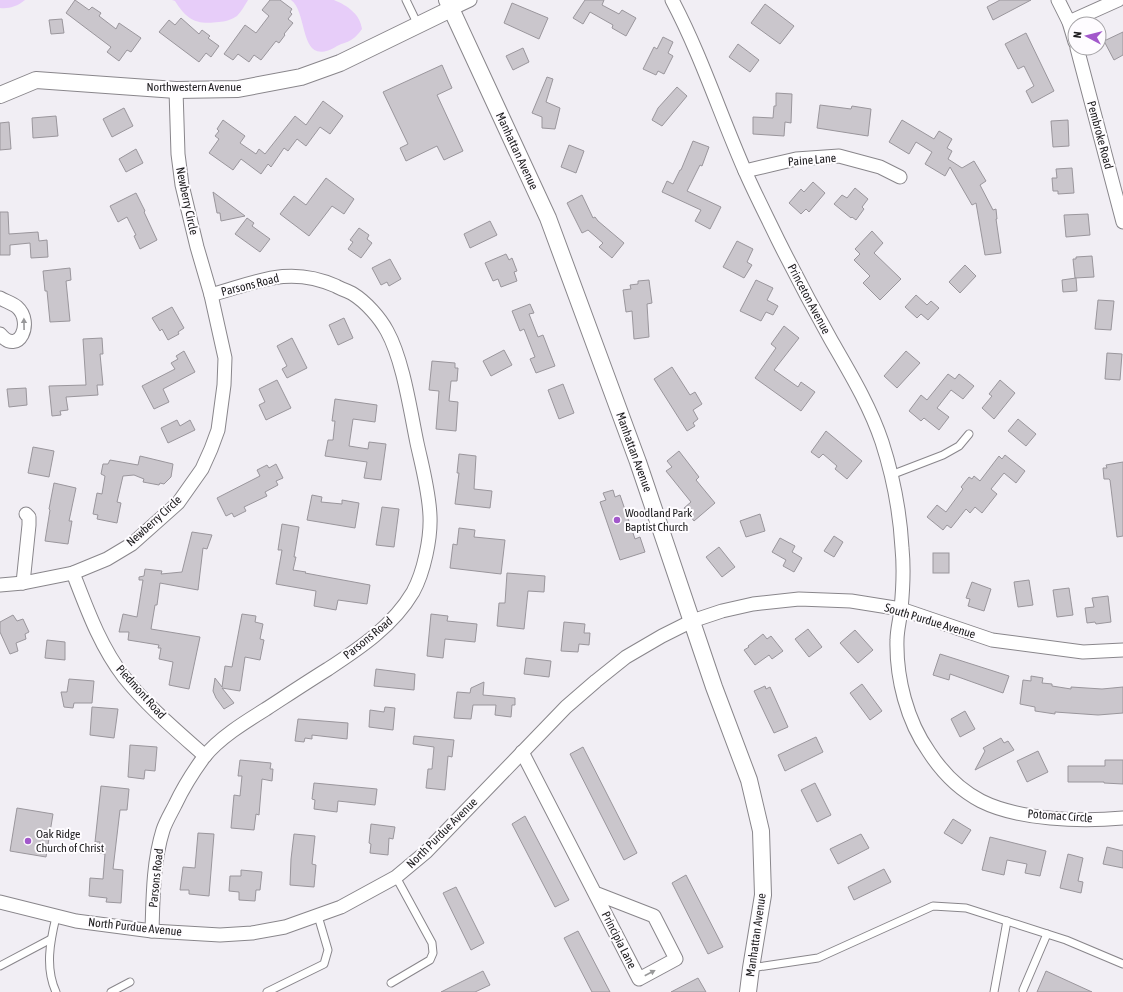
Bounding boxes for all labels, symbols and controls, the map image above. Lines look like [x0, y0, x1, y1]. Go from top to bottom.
north arrow [1067, 16, 1107, 56]
text: N [1071, 31, 1083, 39]
street label: Northwestern Avenue [146, 80, 242, 94]
street label: Pembroke Road [1084, 99, 1116, 171]
street label: Manhattan Avenue [493, 110, 541, 192]
street label: Paine Lane [787, 151, 837, 169]
street label: Newberry Circle [173, 166, 201, 236]
street label: Princeton Avenue [785, 261, 833, 337]
street label: Parsons Road [220, 271, 280, 299]
one-way arrow [20, 318, 27, 331]
street label: Manhattan Avenue [613, 410, 655, 494]
street label: Newberry Circle [124, 493, 184, 549]
place label: Woodland Park Baptist Church [625, 506, 693, 534]
marker: Woodland Park Baptist Church [612, 515, 622, 525]
street label: South Purdue Avenue [883, 601, 977, 641]
street label: Parsons Road [341, 614, 395, 662]
street label: Piedmont Road [113, 662, 169, 722]
street label: North Purdue Avenue [404, 795, 480, 871]
street label: Potomac Circle [1027, 807, 1093, 825]
place label: Oak Ridge Church of Christ [36, 827, 105, 855]
marker: Oak Ridge Church of Christ [23, 836, 33, 846]
street label: Parsons Road [146, 848, 166, 908]
street label: Manhattan Avenue [743, 892, 769, 978]
street label: Principia Lane [599, 909, 639, 971]
street label: North Purdue Avenue [87, 915, 183, 939]
one-way arrow [644, 969, 656, 976]

